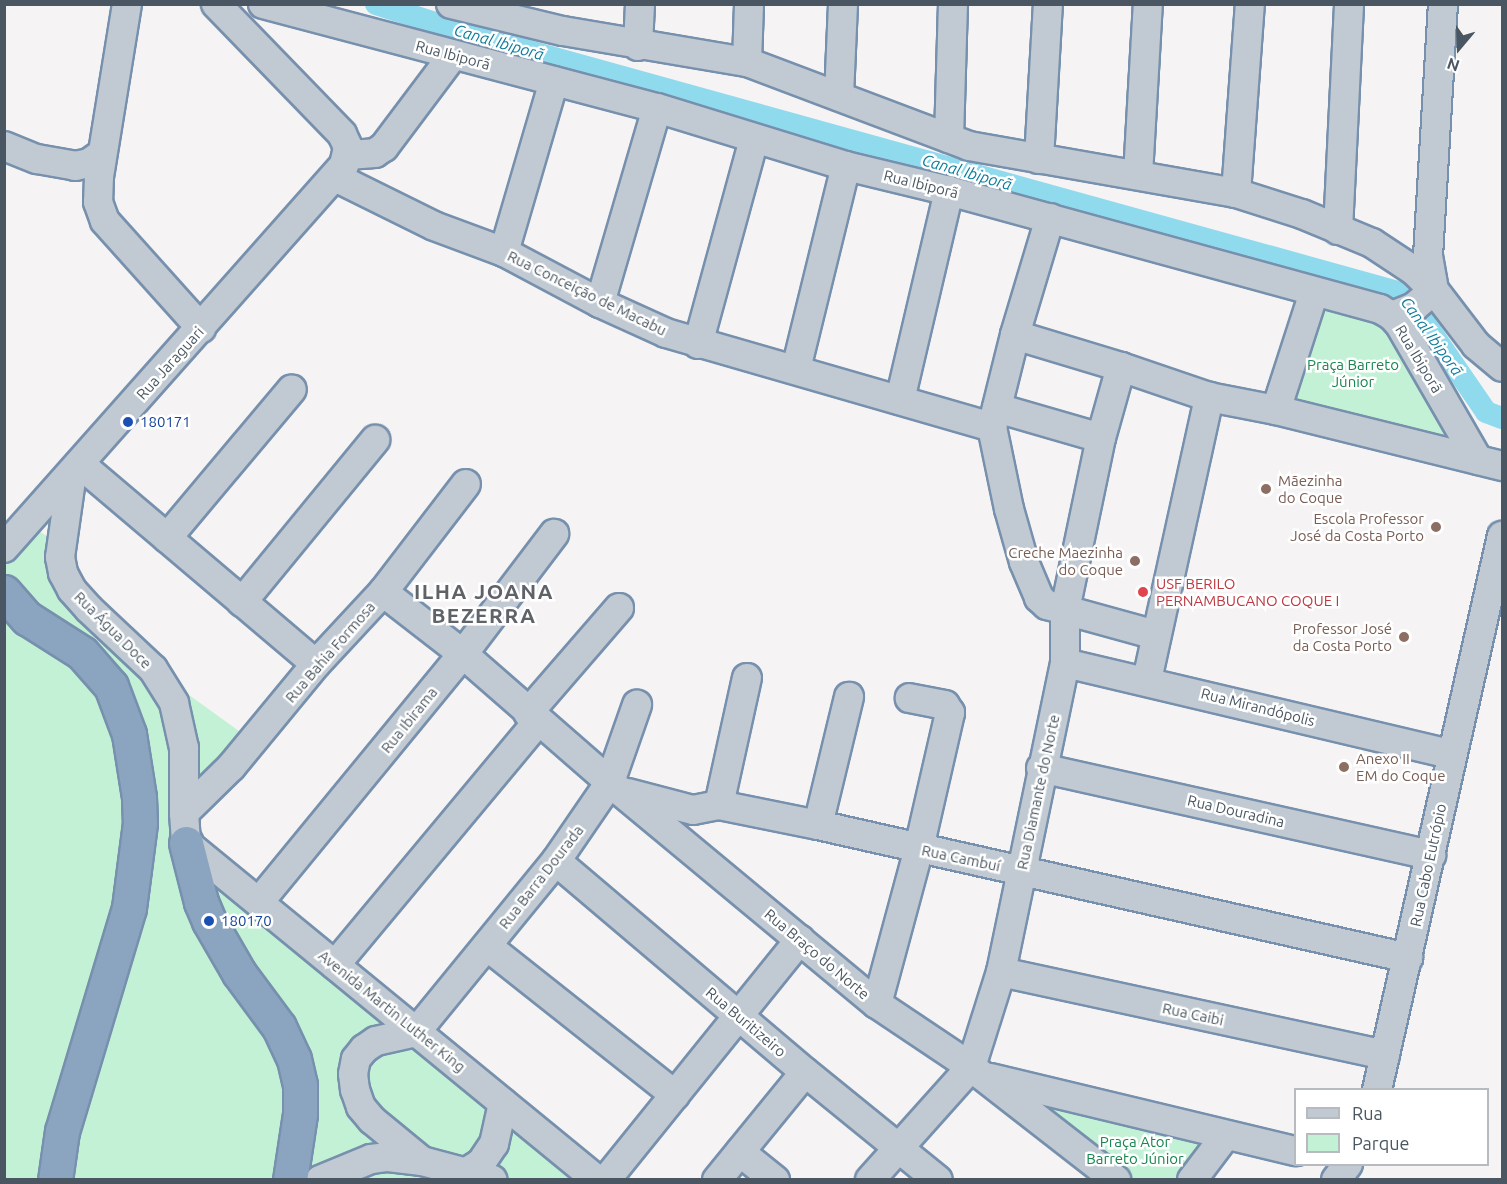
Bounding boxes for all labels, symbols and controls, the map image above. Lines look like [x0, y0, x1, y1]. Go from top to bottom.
north arrow [1429, 18, 1489, 78]
water label: Canal Ibiporã [452, 20, 546, 64]
street label: Rua Ibiporã [414, 36, 492, 74]
text: N [1445, 55, 1462, 75]
water label: Canal Ibiporã [920, 150, 1014, 194]
street label: Rua Ibiporã [882, 166, 960, 202]
street label: Rua Conceição de Macabu [505, 247, 669, 339]
water label: Canal Ibiporã [1397, 293, 1467, 379]
street label: Rua Ibiporã [1392, 322, 1446, 396]
street label: Rua Jaraguari [133, 323, 207, 403]
park label: Praça Barreto Júnior [1307, 355, 1399, 390]
place label: 180171 [140, 413, 191, 431]
marker: 180171 [121, 415, 135, 429]
place label: Mãezinha do Coque [1278, 471, 1343, 506]
marker: Mãezinha do Coque [1259, 482, 1273, 496]
place label: Escola Professor José da Costa Porto [1290, 509, 1424, 544]
marker: Escola Professor José da Costa Porto [1429, 520, 1443, 534]
place label: Creche Maezinha do Coque [1008, 543, 1123, 578]
marker: Creche Maezinha do Coque [1128, 554, 1142, 568]
place label: USF BERILO PERNAMBUCANO COQUE I [1156, 574, 1339, 609]
district label: ILHA JOANA BEZERRA [414, 578, 554, 628]
marker: USF BERILO PERNAMBUCANO COQUE I [1134, 583, 1152, 601]
street label: Rua Água Doce [71, 588, 155, 672]
street label: Rua Bahia Formosa [281, 598, 379, 706]
place label: Professor José da Costa Porto [1293, 619, 1392, 654]
marker: Professor José da Costa Porto [1397, 630, 1411, 644]
street label: Rua Ibirama [377, 684, 441, 756]
street label: Rua Mirandópolis [1199, 684, 1317, 730]
street label: Rua Diamante do Norte [1013, 713, 1063, 871]
place label: Anexo II EM do Coque [1356, 749, 1445, 784]
marker: Anexo II EM do Coque [1337, 760, 1351, 774]
street label: Rua Douradina [1186, 791, 1286, 831]
street label: Rua Cabo Eutrópio [1406, 802, 1450, 928]
street label: Rua Barra Dourada [495, 822, 587, 932]
street label: Rua Cambuí [920, 841, 1002, 875]
street label: Rua Braço do Norte [761, 905, 873, 1003]
place label: 180170 [221, 912, 272, 930]
marker: 180170 [202, 914, 216, 928]
street label: Avenida Martin Luther King [315, 946, 469, 1076]
street label: Rua Buritizeiro [702, 983, 790, 1061]
street label: Rua Caibi [1161, 999, 1225, 1029]
legend [1294, 1088, 1489, 1166]
text: Rua [1352, 1103, 1383, 1123]
park label: Praça Ator Barreto Júnior [1086, 1132, 1184, 1167]
text: Parque [1352, 1133, 1409, 1153]

